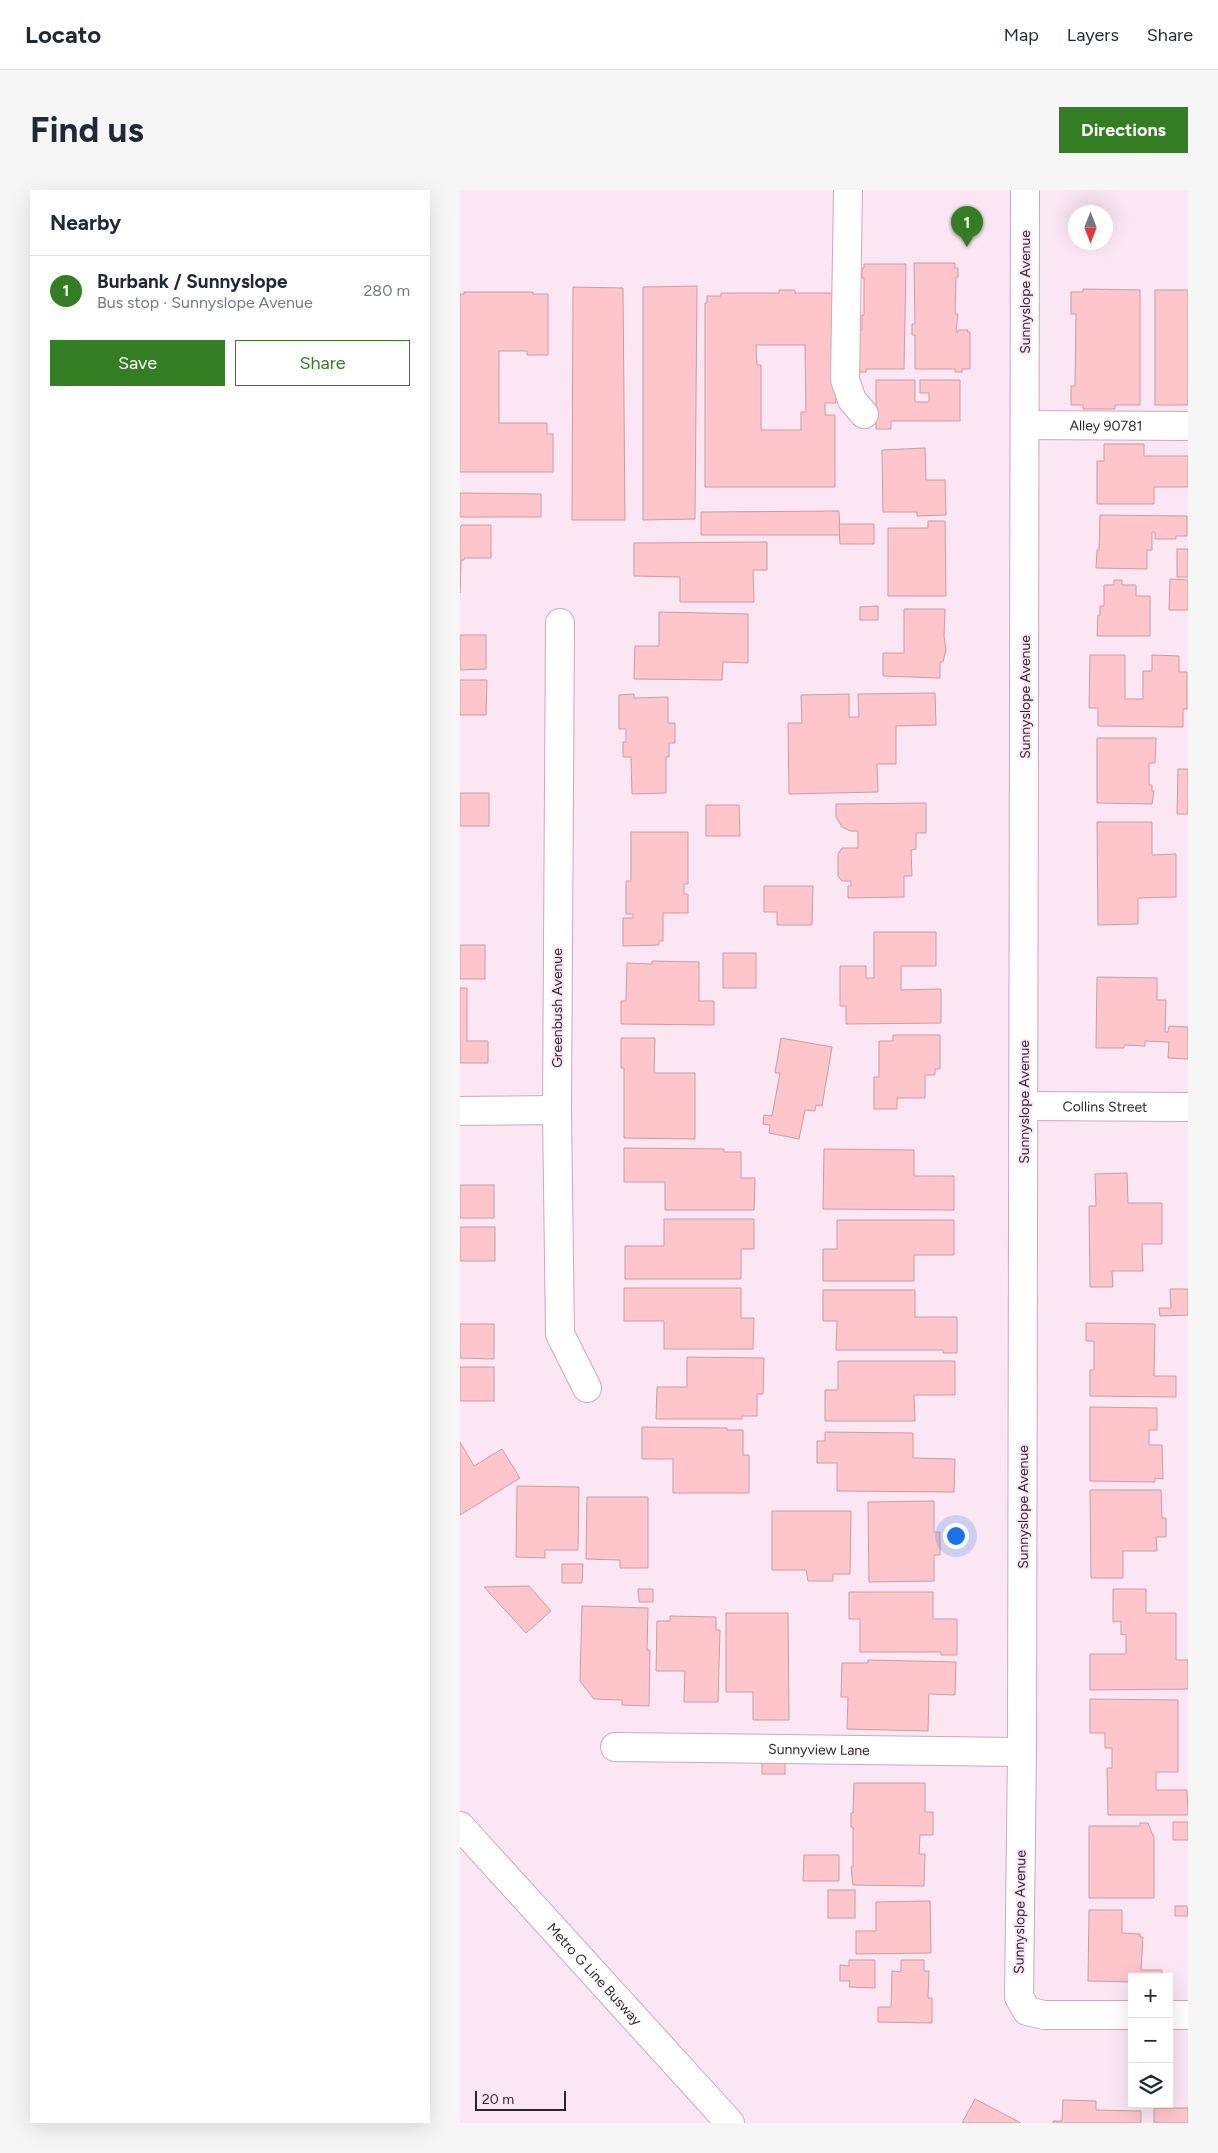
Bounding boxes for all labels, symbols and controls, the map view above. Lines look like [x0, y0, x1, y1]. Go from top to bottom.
text: Locato [25, 20, 101, 49]
text: Map [1004, 24, 1039, 46]
text: Layers [1067, 24, 1119, 46]
text: Share [1147, 24, 1193, 46]
button: Directions [1059, 107, 1188, 153]
text: Find us [30, 109, 144, 151]
north arrow [1068, 205, 1113, 250]
pin: 1 [951, 206, 983, 247]
text: Nearby [50, 210, 121, 235]
street label: Sunnyslope Avenue [1017, 230, 1034, 354]
text: Burbank / Sunnyslope [97, 270, 287, 293]
text: 1 [63, 281, 69, 300]
text: 280 m [363, 281, 410, 300]
text: Bus stop · Sunnyslope Avenue [97, 293, 313, 312]
button: Save [50, 340, 225, 386]
button: Share [235, 340, 410, 386]
street label: Alley 90781 [1070, 417, 1142, 434]
street label: Sunnyslope Avenue [1017, 635, 1034, 759]
street label: Greenbush Avenue [549, 948, 566, 1068]
street label: Sunnyslope Avenue [1016, 1040, 1033, 1164]
street label: Collins Street [1063, 1098, 1147, 1115]
street label: Sunnyslope Avenue [1015, 1445, 1032, 1569]
your location [943, 1523, 969, 1549]
street label: Sunnyview Lane [768, 1740, 870, 1759]
street label: Sunnyslope Avenue [1010, 1850, 1030, 1974]
street label: Metro G Line Busway [544, 1919, 646, 2029]
map controls [1128, 1973, 1173, 2108]
button: + [1128, 1973, 1173, 2018]
button: − [1128, 2018, 1173, 2063]
button: layers [1128, 2063, 1173, 2108]
scale bar [475, 2088, 566, 2111]
text: 20 m [482, 2091, 514, 2108]

